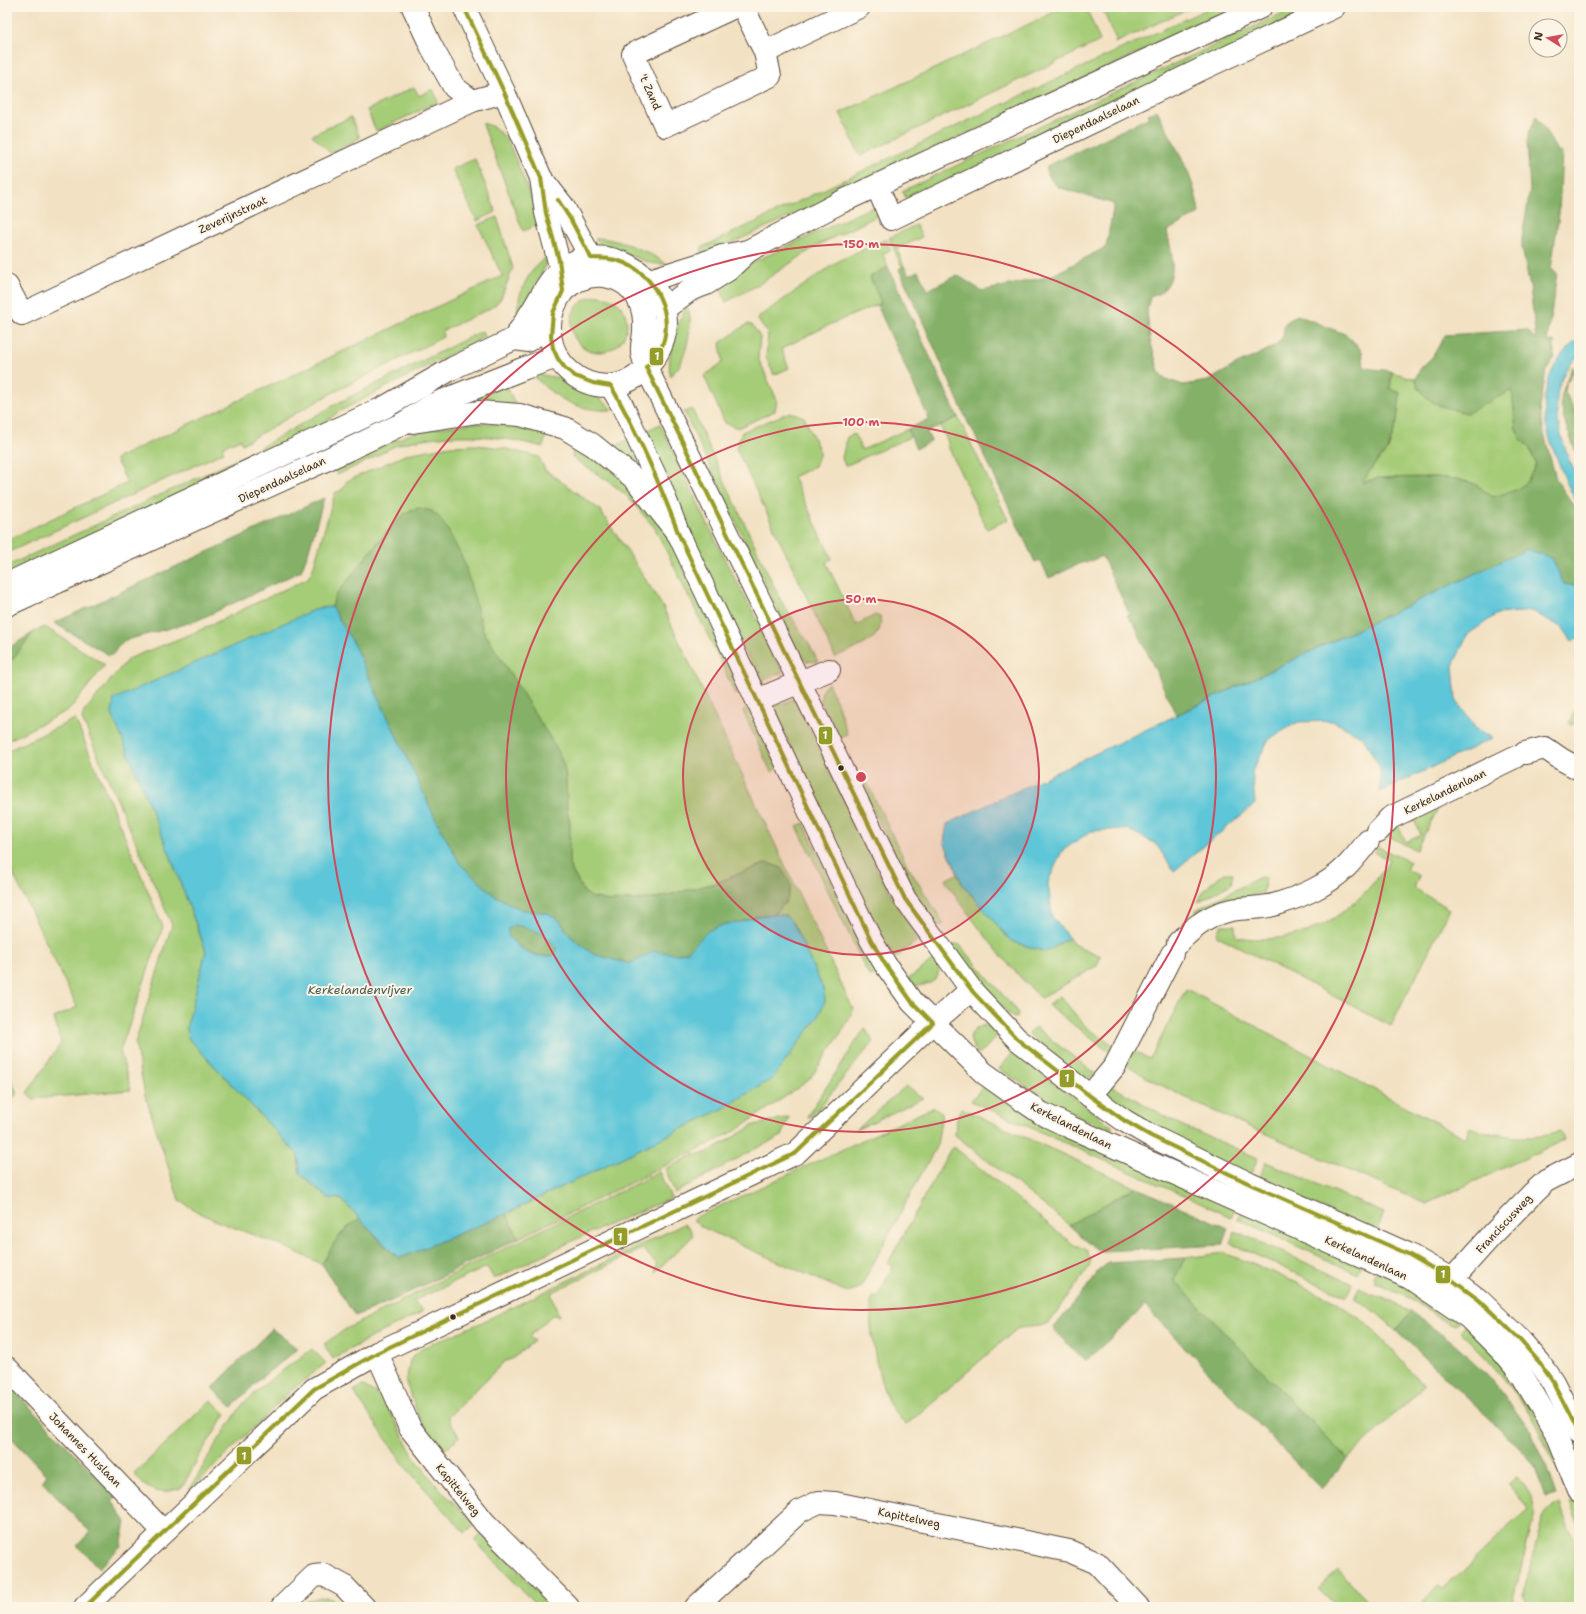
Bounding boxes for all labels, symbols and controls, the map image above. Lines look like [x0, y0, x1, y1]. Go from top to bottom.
north arrow [1528, 18, 1568, 58]
text: N [1530, 30, 1547, 42]
street label: 't Zand [635, 72, 665, 112]
street label: Diependaalselaan [1050, 92, 1142, 147]
street label: Zeverijnstraat [196, 192, 270, 237]
text: 150 m [843, 236, 879, 252]
line badge: 1 [649, 347, 664, 366]
text: 1 [654, 349, 660, 364]
text: 100 m [843, 414, 880, 430]
street label: Diependaalselaan [236, 453, 328, 507]
text: 50 m [846, 591, 877, 607]
line badge: 1 [818, 726, 833, 745]
text: 1 [822, 728, 828, 743]
unlabelled marker [836, 763, 846, 773]
street label: Kerkelandenlaan [1401, 765, 1489, 818]
centre of rings [854, 770, 868, 784]
water label: Kerkelandenvijver [308, 982, 413, 998]
line badge: 1 [1059, 1069, 1075, 1088]
text: 1 [1064, 1071, 1070, 1086]
street label: Kerkelandenlaan [1028, 1099, 1115, 1153]
street label: Franciscusweg [1473, 1191, 1536, 1257]
line badge: 1 [613, 1227, 628, 1246]
text: 1 [617, 1230, 623, 1245]
street label: Kerkelandenlaan [1322, 1232, 1410, 1284]
line badge: 1 [1435, 1265, 1451, 1284]
text: 1 [1440, 1267, 1446, 1282]
unlabelled marker [448, 1312, 458, 1322]
street label: Johannes Huslaan [45, 1409, 125, 1491]
line badge: 1 [236, 1446, 252, 1465]
text: 1 [241, 1449, 247, 1464]
street label: Kapittelweg [432, 1461, 484, 1520]
street label: Kapittelweg [876, 1504, 942, 1532]

